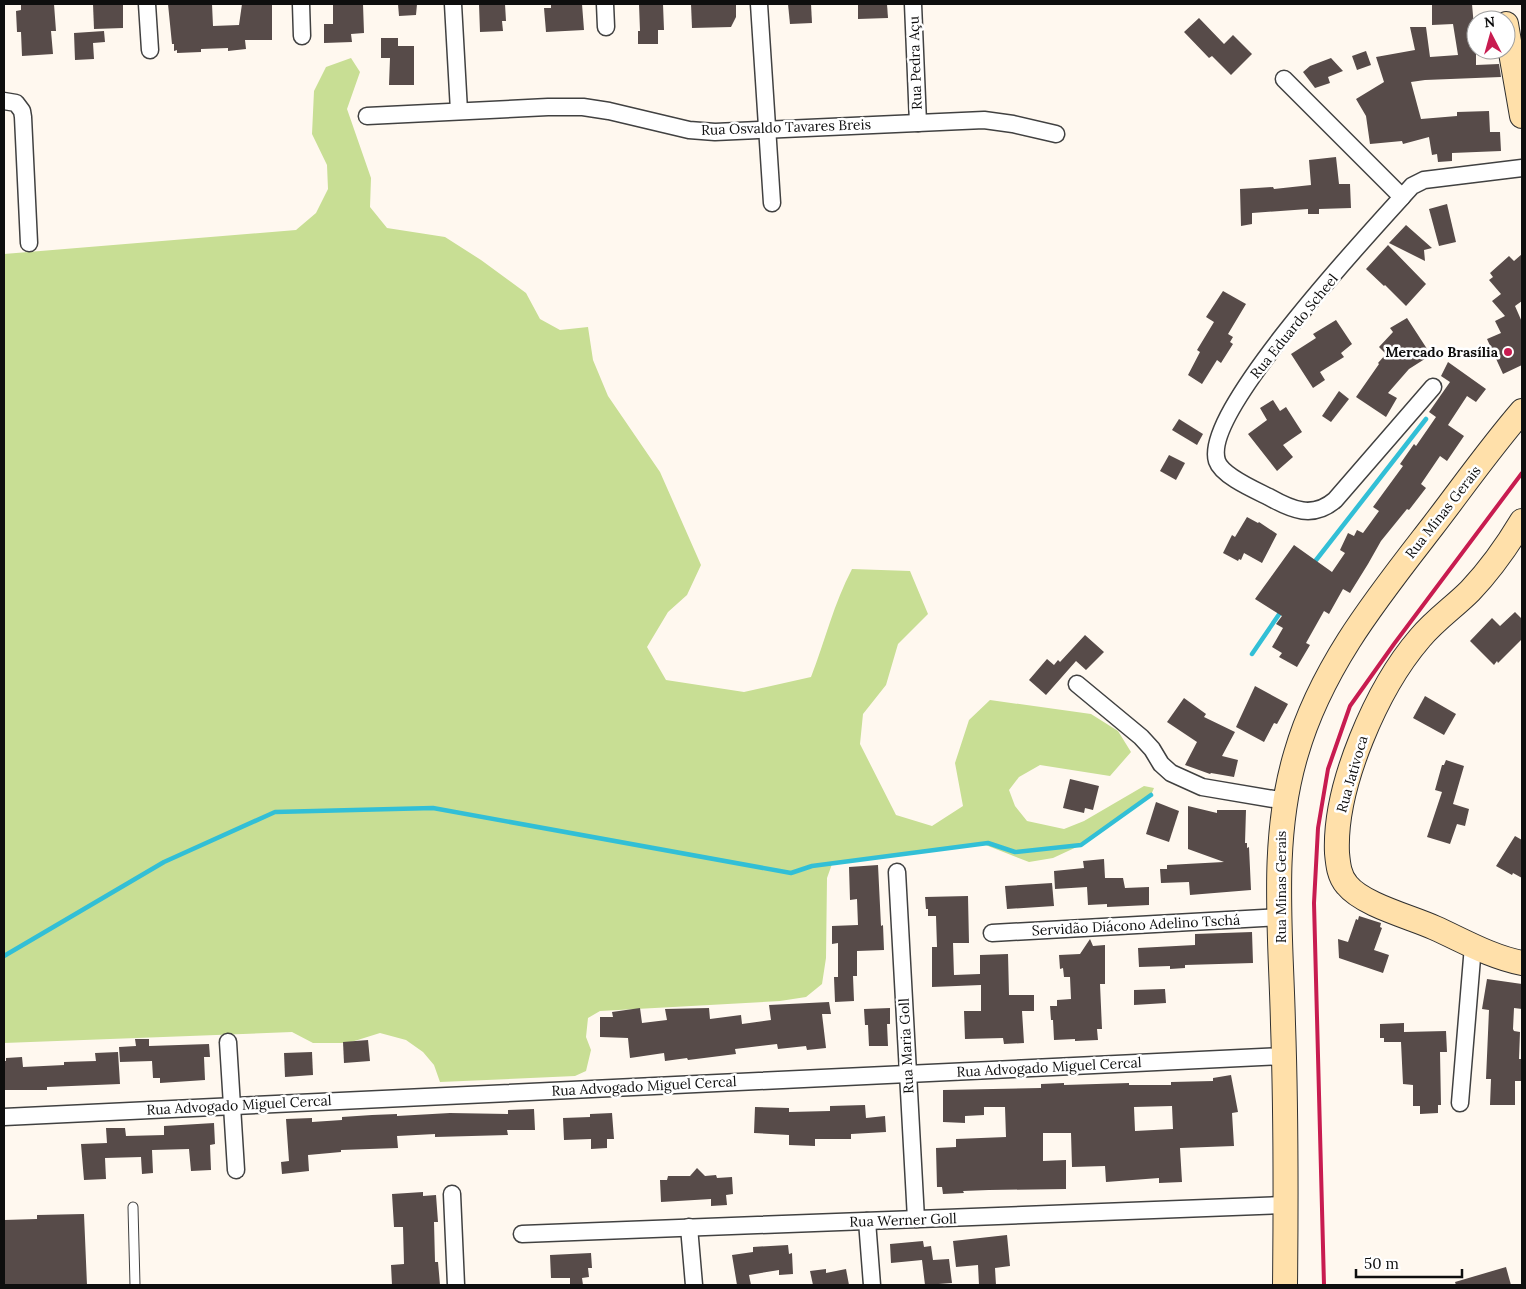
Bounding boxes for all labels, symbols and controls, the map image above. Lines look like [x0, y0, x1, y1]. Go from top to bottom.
north arrow [1466, 10, 1516, 60]
text: N [1483, 13, 1496, 32]
street label: Rua Pedra Açu [904, 16, 926, 110]
street label: Rua Osvaldo Tavares Breis [701, 115, 871, 139]
street label: Rua Eduardo Scheel [1246, 270, 1342, 382]
place label: Mercado Brasília [1385, 343, 1499, 361]
marker: Mercado Brasília [1502, 346, 1514, 358]
street label: Rua Minas Gerais [1401, 462, 1485, 562]
street label: Rua Jativoca [1332, 733, 1372, 815]
street label: Rua Minas Gerais [1272, 831, 1290, 943]
street label: Servidão Diácono Adelino Tschá [1031, 911, 1241, 939]
street label: Rua Maria Goll [895, 998, 917, 1094]
street label: Rua Advogado Miguel Cercal [956, 1053, 1142, 1081]
street label: Rua Advogado Miguel Cercal [551, 1072, 737, 1100]
street label: Rua Advogado Miguel Cercal [146, 1091, 332, 1119]
street label: Rua Werner Goll [849, 1209, 957, 1231]
scale bar [1356, 1246, 1462, 1278]
text: 50 m [1364, 1254, 1399, 1273]

